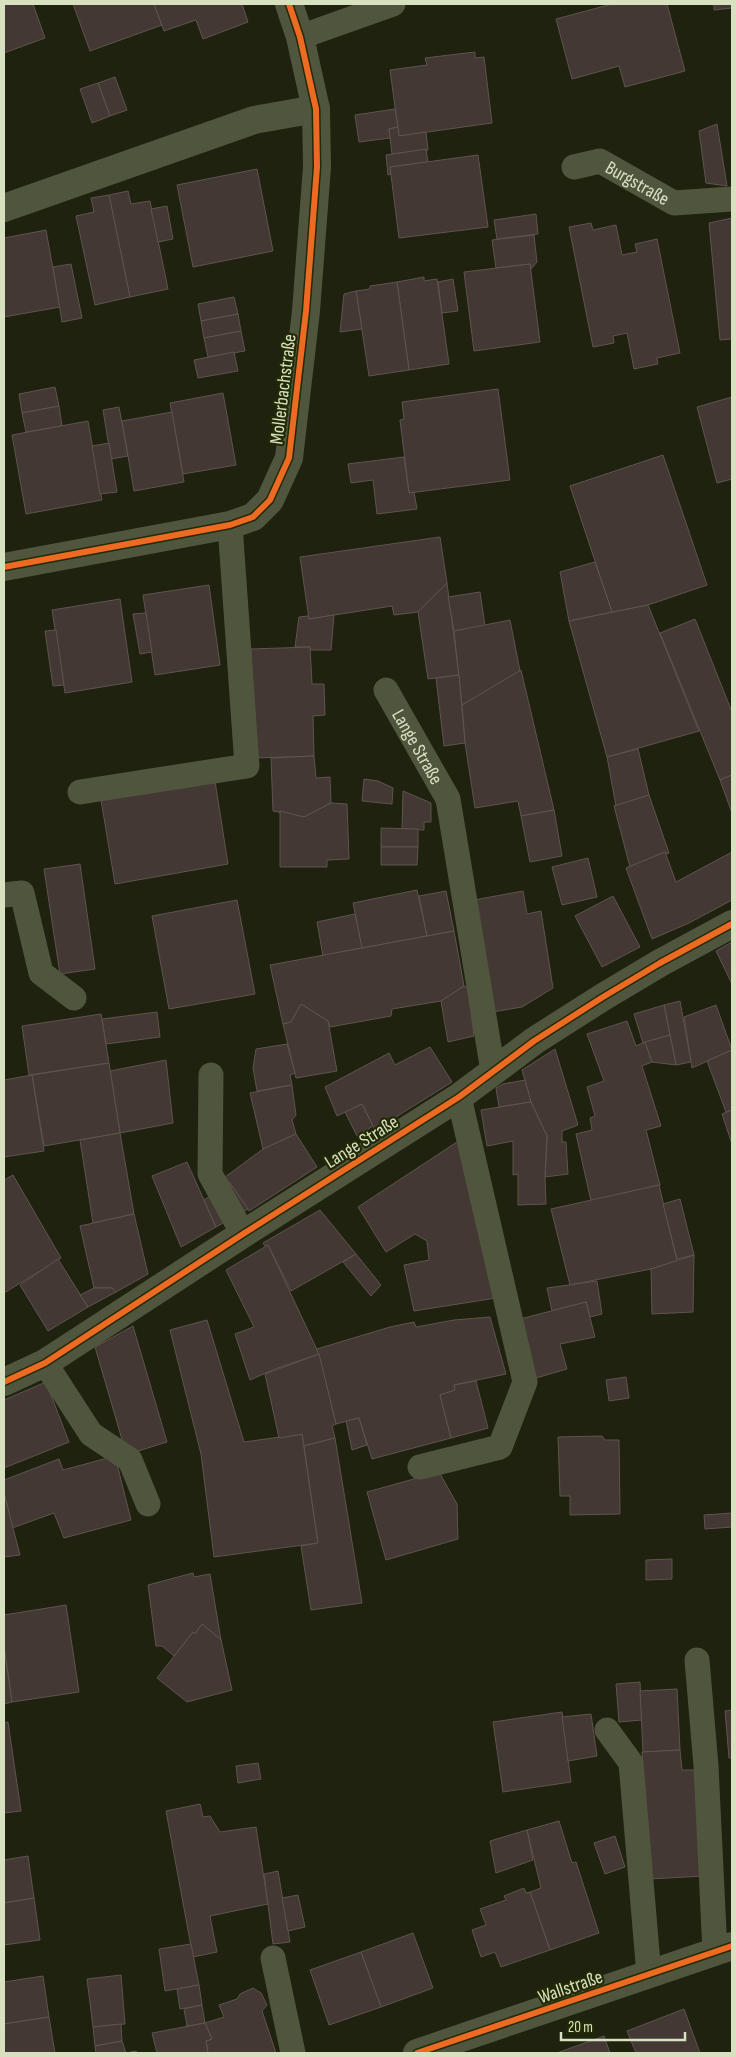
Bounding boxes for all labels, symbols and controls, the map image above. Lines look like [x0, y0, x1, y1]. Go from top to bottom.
street label: Burgstraße [601, 156, 673, 211]
street label: Mollerbachstraße [265, 333, 302, 446]
street label: Lange Straße [386, 706, 447, 789]
street label: Lange Straße [321, 1111, 403, 1174]
street label: Wallstraße [535, 1966, 606, 2009]
scale bar [561, 2010, 685, 2042]
text: 20 m [568, 2018, 593, 2037]

